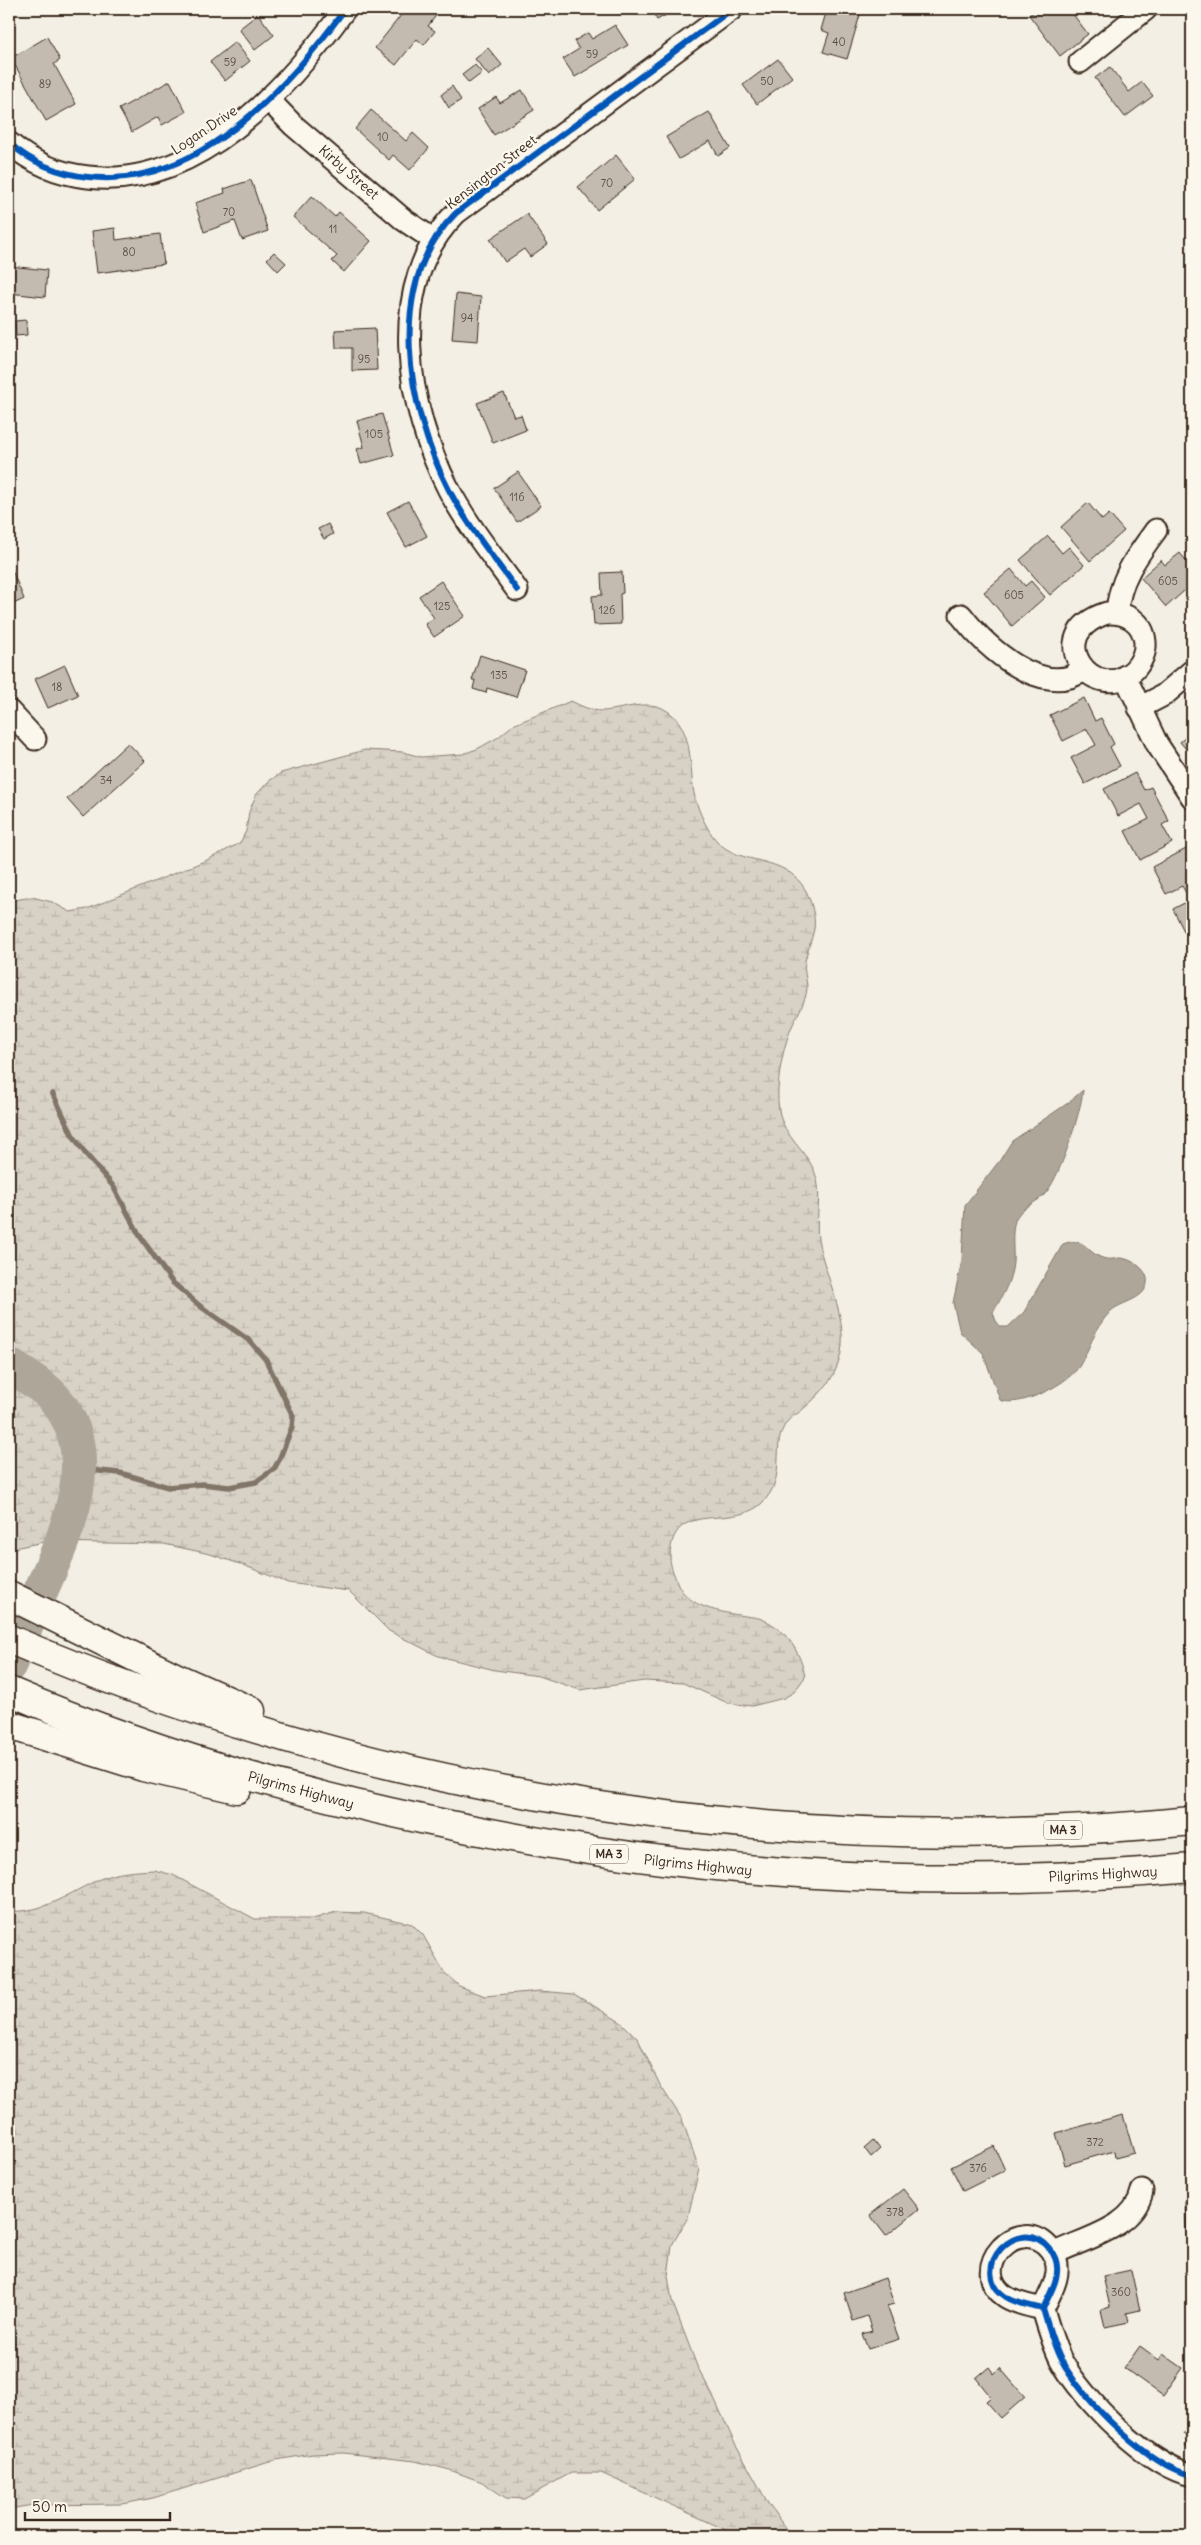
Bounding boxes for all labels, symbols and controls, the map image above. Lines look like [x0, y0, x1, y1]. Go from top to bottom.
house number: 40 [832, 35, 846, 49]
house number: 59 [586, 47, 598, 61]
house number: 59 [224, 55, 236, 69]
house number: 50 [760, 74, 774, 88]
house number: 89 [39, 77, 51, 91]
street label: Logan Drive [168, 101, 240, 159]
house number: 10 [377, 130, 389, 144]
street label: Kensington Street [442, 131, 540, 213]
street label: Kirby Street [315, 141, 383, 203]
house number: 70 [601, 176, 613, 190]
house number: 70 [223, 205, 235, 219]
house number: 11 [329, 222, 337, 236]
house number: 80 [122, 245, 136, 259]
house number: 94 [461, 311, 473, 325]
house number: 95 [358, 352, 370, 366]
house number: 105 [365, 427, 383, 441]
house number: 116 [509, 490, 525, 504]
house number: 605 [1158, 574, 1178, 588]
house number: 605 [1004, 588, 1024, 602]
house number: 125 [434, 599, 450, 613]
house number: 126 [599, 603, 615, 617]
house number: 135 [491, 668, 507, 682]
house number: 18 [52, 680, 62, 694]
house number: 34 [100, 773, 112, 787]
street label: Pilgrims Highway [246, 1767, 356, 1813]
road number: MA 3 [1044, 1820, 1082, 1840]
road number: MA 3 [590, 1845, 628, 1864]
street label: Pilgrims Highway [643, 1850, 753, 1880]
street label: Pilgrims Highway [1048, 1862, 1158, 1886]
house number: 372 [1086, 2135, 1104, 2149]
house number: 376 [969, 2161, 987, 2175]
house number: 378 [886, 2205, 904, 2219]
house number: 360 [1111, 2285, 1131, 2299]
scale bar [25, 2490, 170, 2522]
text: 50 m [32, 2497, 67, 2516]

